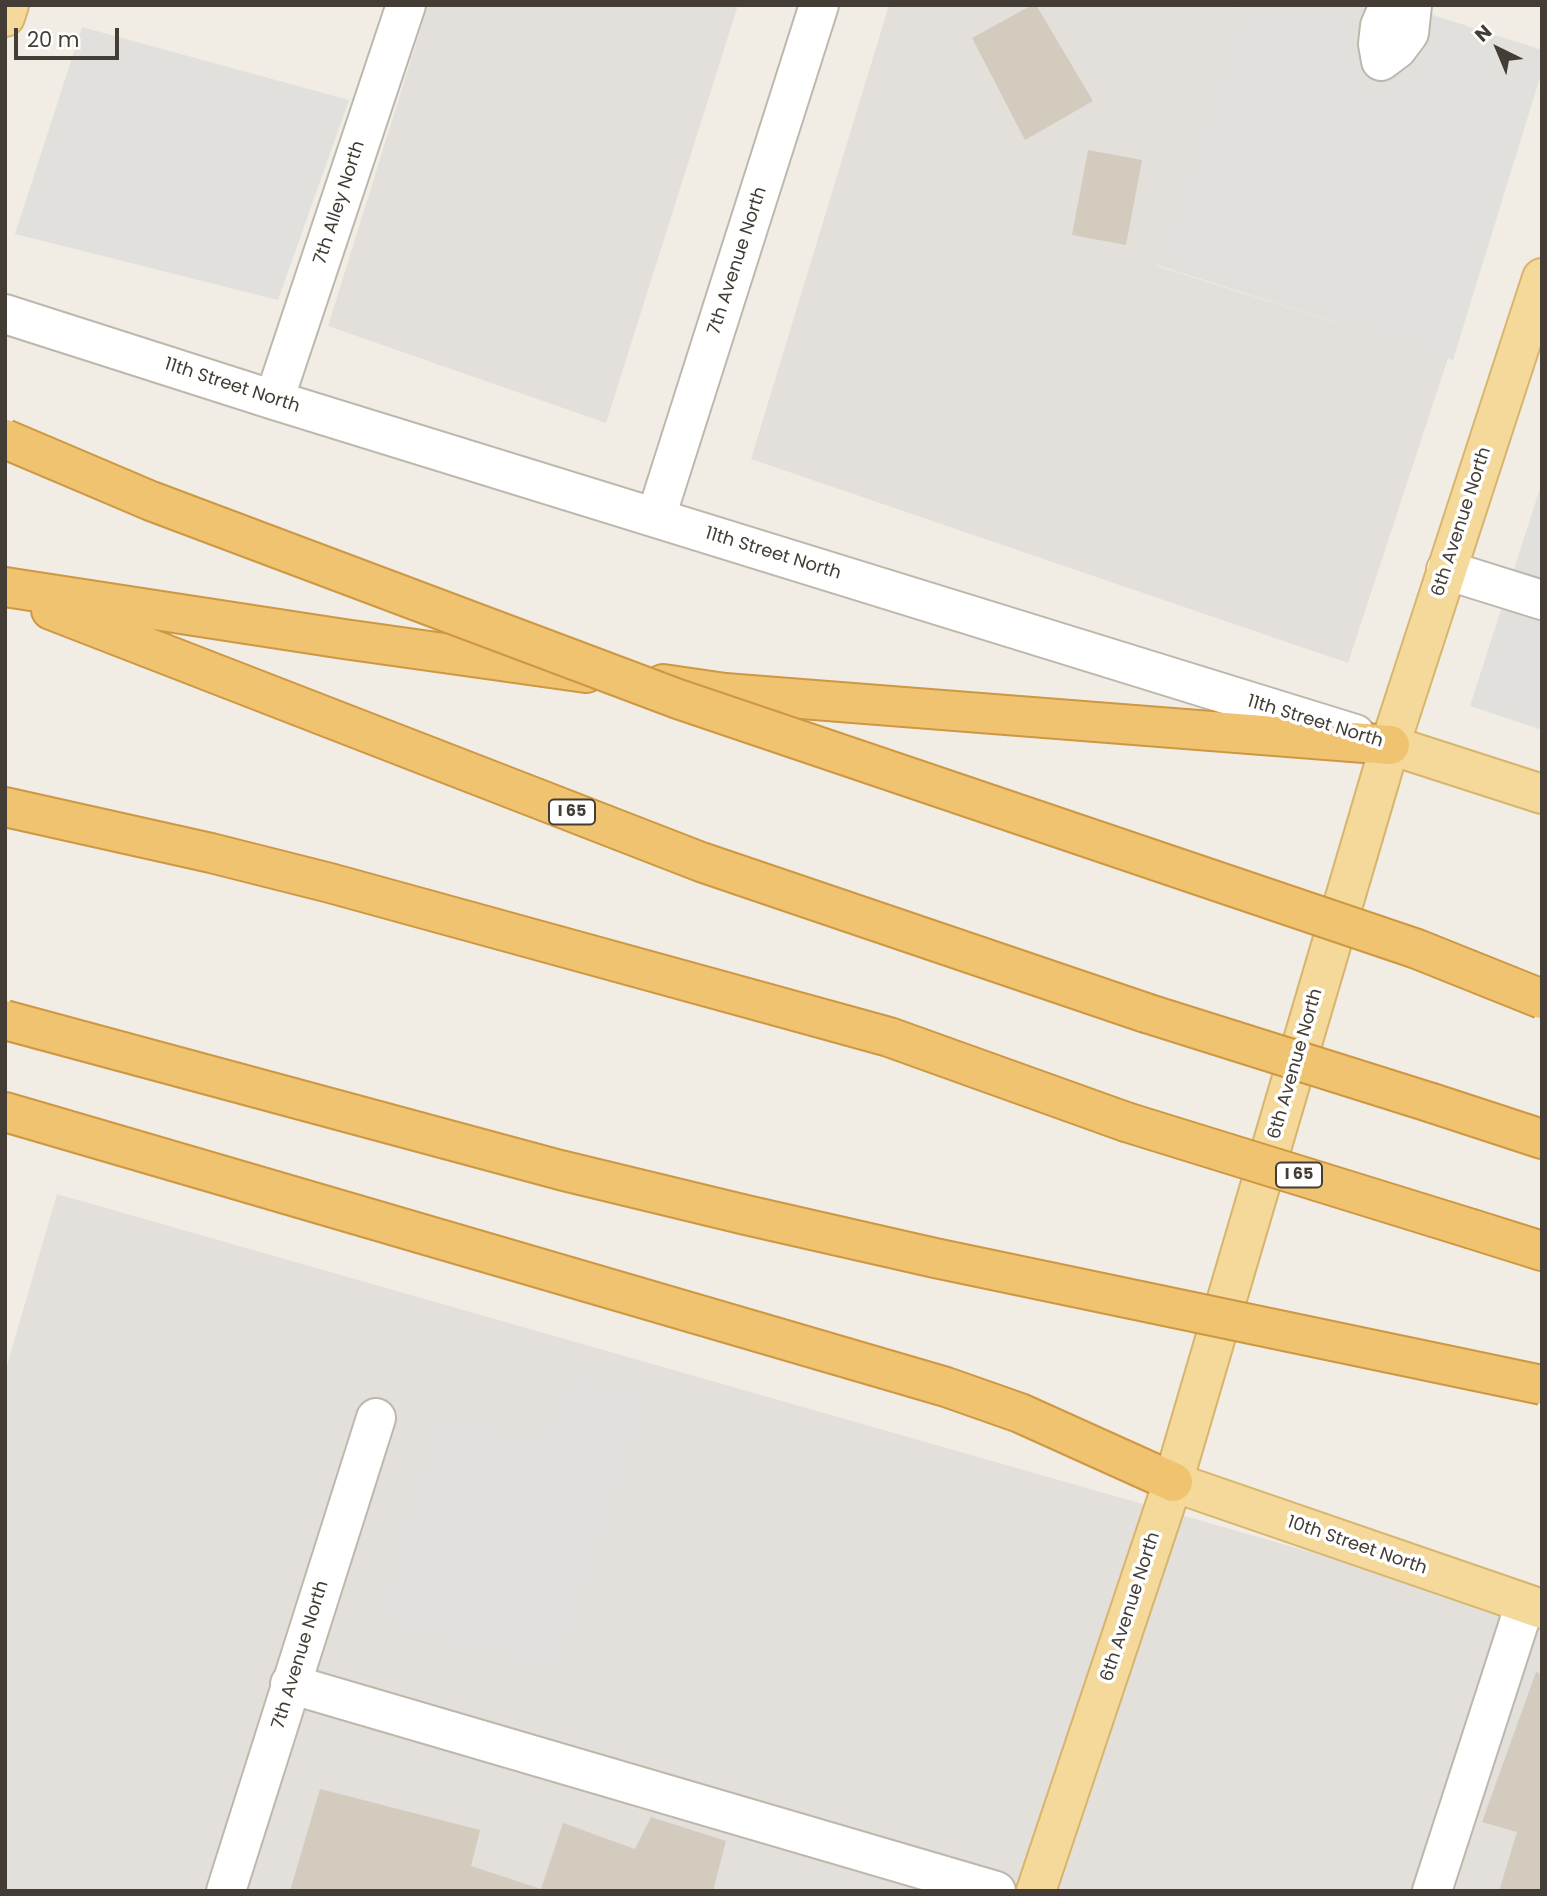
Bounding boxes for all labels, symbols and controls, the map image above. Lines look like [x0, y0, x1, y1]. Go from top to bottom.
scale bar [18, 14, 122, 58]
north arrow [1463, 14, 1533, 84]
text: N [1469, 19, 1498, 48]
text: 20 m [27, 25, 80, 54]
street label: 7th Alley North [310, 138, 370, 268]
street label: 7th Avenue North [704, 184, 772, 338]
street label: 11th Street North [162, 354, 302, 418]
street label: 6th Avenue North [1428, 445, 1496, 599]
street label: 11th Street North [702, 523, 844, 585]
street label: 11th Street North [1244, 691, 1386, 753]
road number: I 65 [549, 800, 595, 824]
street label: 6th Avenue North [1264, 986, 1328, 1142]
road number: I 65 [1276, 1162, 1322, 1188]
street label: 10th Street North [1284, 1512, 1430, 1580]
street label: 6th Avenue North [1097, 1530, 1165, 1684]
street label: 7th Avenue North [268, 1578, 334, 1732]

